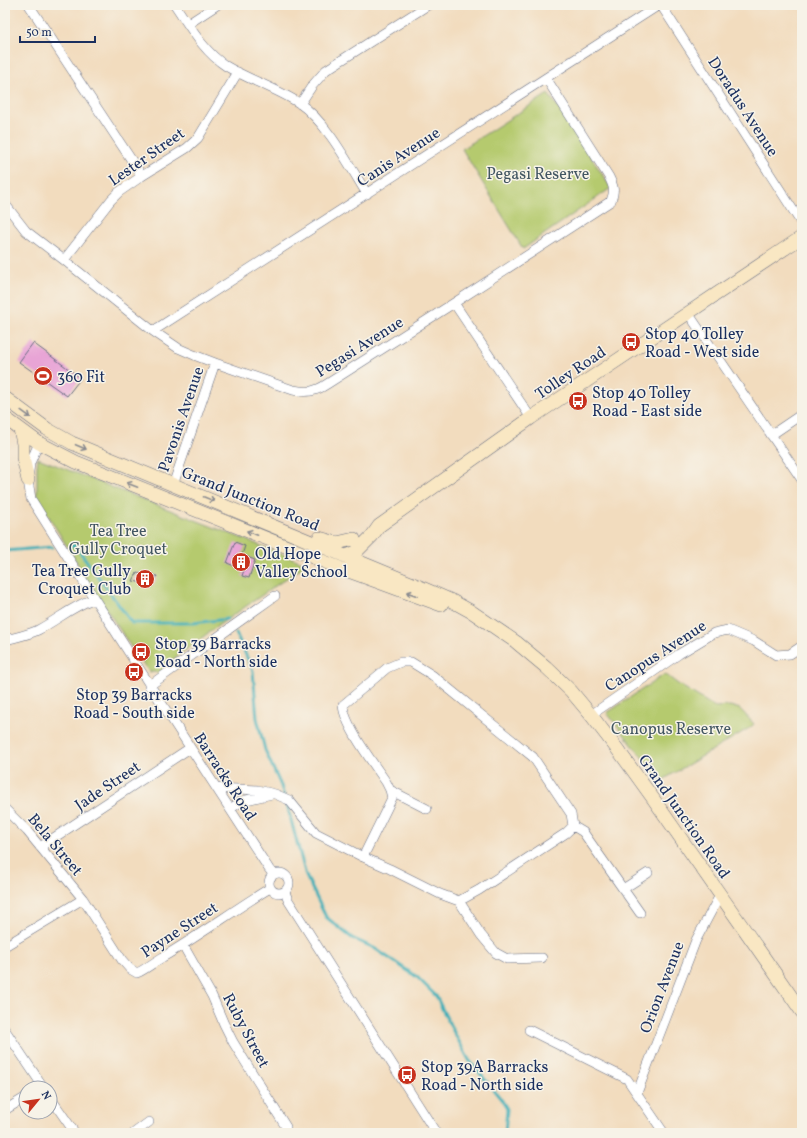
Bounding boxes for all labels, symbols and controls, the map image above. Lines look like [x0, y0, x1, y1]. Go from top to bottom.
scale bar [20, 18, 95, 44]
text: 50 m [26, 25, 52, 41]
street label: Doradus Avenue [702, 53, 783, 161]
street label: Lester Street [105, 123, 190, 192]
street label: Canis Avenue [353, 123, 445, 193]
park label: Pegasi Reserve [487, 164, 589, 186]
street label: Pegasi Avenue [312, 312, 408, 383]
place label: Stop 40 Tolley Road - West side [645, 324, 759, 364]
bus stop icon: Stop 40 Tolley Road - West side [620, 331, 642, 353]
street label: Tolley Road [531, 342, 611, 405]
street label: Pavonis Avenue [154, 364, 210, 475]
sports icon: 360 Fit [32, 365, 54, 387]
place label: 360 Fit [57, 367, 105, 389]
place label: Stop 40 Tolley Road - East side [592, 383, 702, 423]
bus stop icon: Stop 40 Tolley Road - East side [567, 390, 589, 412]
one-way arrow [20, 409, 31, 418]
one-way arrow [75, 444, 87, 451]
street label: Grand Junction Road [178, 462, 323, 538]
one-way arrow [126, 480, 138, 488]
one-way arrow [203, 496, 215, 504]
park label: Tea Tree Gully Croquet [69, 521, 168, 561]
one-way arrow [246, 528, 258, 536]
place label: Old Hope Valley School [255, 544, 348, 584]
building icon: Old Hope Valley School [230, 551, 252, 573]
place label: Tea Tree Gully Croquet Club [32, 561, 131, 601]
building icon: Tea Tree Gully Croquet Club [134, 568, 156, 590]
one-way arrow [406, 590, 418, 598]
street label: Canopus Avenue [601, 616, 711, 698]
place label: Stop 39 Barracks Road - North side [155, 634, 277, 674]
bus stop icon: Stop 39 Barracks Road - North side [130, 641, 152, 663]
bus stop icon: Stop 39 Barracks Road - South side [123, 661, 145, 683]
place label: Stop 39 Barracks Road - South side [73, 685, 195, 725]
park label: Canopus Reserve [611, 719, 731, 741]
street label: Barracks Road [188, 729, 261, 825]
street label: Grand Junction Road [632, 751, 735, 884]
street label: Jade Street [71, 756, 146, 817]
street label: Bela Street [22, 809, 87, 882]
street label: Payne Street [137, 897, 223, 964]
street label: Orion Avenue [635, 939, 690, 1037]
street label: Ruby Street [216, 990, 274, 1073]
place label: Stop 39A Barracks Road - North side [421, 1057, 549, 1097]
bus stop icon: Stop 39A Barracks Road - North side [396, 1064, 418, 1086]
north arrow [18, 1080, 58, 1120]
text: N [37, 1089, 54, 1103]

